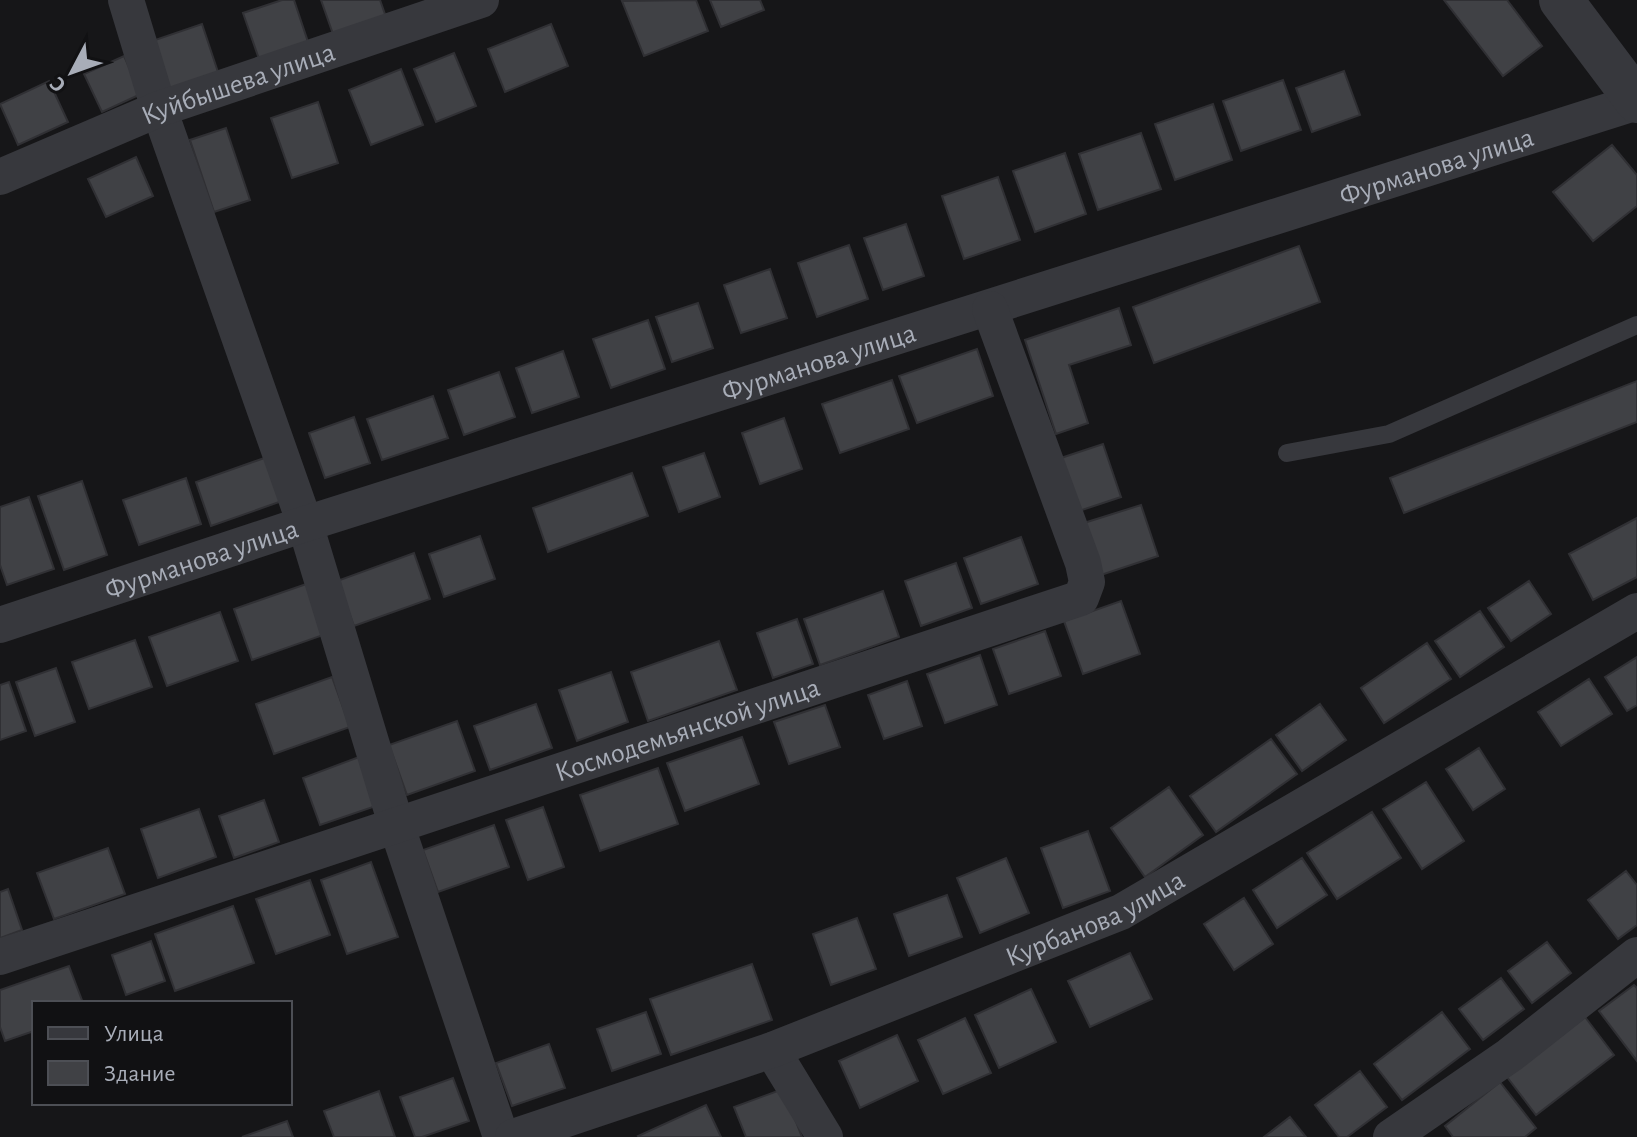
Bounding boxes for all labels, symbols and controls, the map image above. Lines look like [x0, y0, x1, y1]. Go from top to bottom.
north arrow [32, 32, 112, 112]
street label: Куйбышева улица [138, 38, 339, 131]
text: С [45, 73, 70, 96]
street label: Фурманова улица [1336, 124, 1538, 211]
street label: Фурманова улица [719, 319, 920, 407]
street label: Фурманова улица [102, 515, 302, 605]
street label: Космодемьянской улица [552, 674, 824, 788]
street label: Курбанова улица [1002, 866, 1190, 972]
legend [32, 1001, 292, 1105]
text: Улица [104, 1022, 164, 1046]
text: Здание [104, 1062, 175, 1086]

